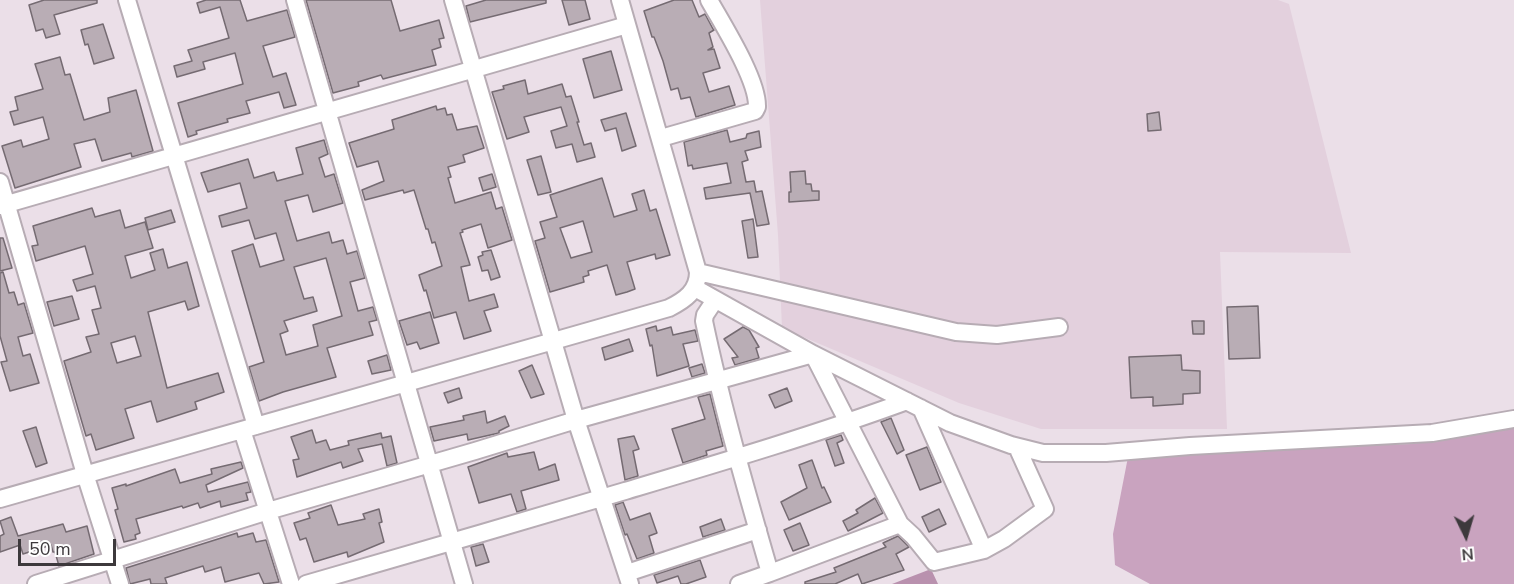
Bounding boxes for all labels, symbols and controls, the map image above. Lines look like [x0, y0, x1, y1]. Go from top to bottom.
north arrow [1436, 506, 1496, 566]
scale bar [21, 527, 118, 565]
text: 50 m [29, 537, 71, 561]
text: N [1461, 542, 1474, 565]

